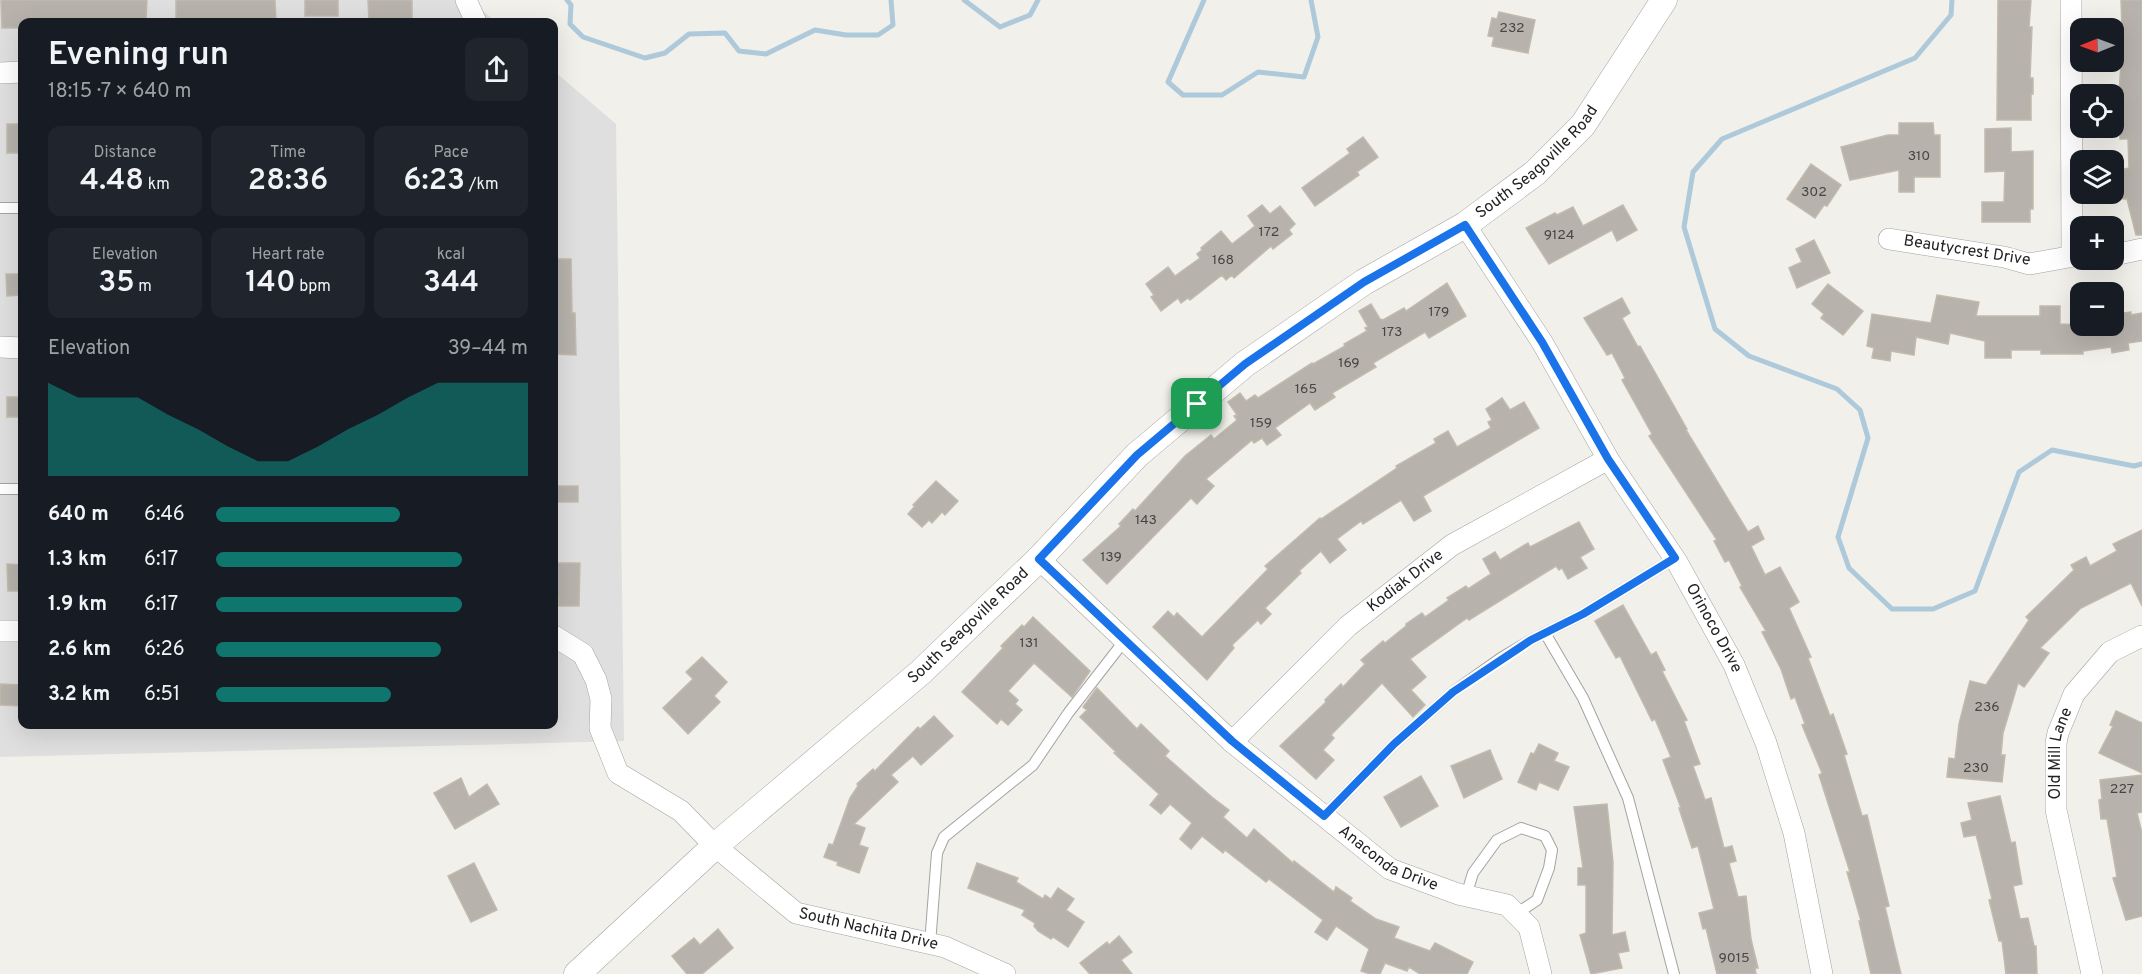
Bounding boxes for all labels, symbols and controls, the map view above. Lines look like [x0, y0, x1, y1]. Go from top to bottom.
north arrow [2070, 18, 2124, 72]
map controls [2070, 18, 2124, 336]
house number: 232 [1499, 20, 1525, 37]
text: Evening run [48, 35, 229, 77]
button: share [465, 38, 528, 101]
text: 18:15 · 7 × 640 m [48, 79, 191, 105]
button: locate [2070, 84, 2124, 138]
street label: South Seagoville Road [1472, 102, 1603, 223]
text: Distance [94, 143, 156, 163]
text: Time [270, 143, 306, 163]
text: Pace [433, 143, 469, 163]
house number: 310 [1908, 148, 1930, 165]
button: layers [2070, 150, 2124, 204]
text: 4.48 [80, 163, 144, 200]
text: 28:36 [248, 163, 328, 200]
text: 6:23 [403, 163, 465, 200]
text: km [144, 175, 170, 195]
text: /km [465, 175, 499, 195]
house number: 302 [1801, 184, 1827, 201]
button: + [2070, 216, 2124, 270]
house number: 172 [1259, 224, 1279, 241]
house number: 9124 [1544, 227, 1574, 244]
street label: Beautycrest Drive [1902, 231, 2032, 271]
text: Elevation [92, 245, 158, 265]
text: Heart rate [251, 245, 325, 265]
text: kcal [437, 245, 465, 265]
house number: 168 [1212, 252, 1234, 269]
text: 35 [98, 265, 135, 302]
text: 140 [245, 265, 296, 302]
text: 344 [423, 265, 479, 302]
text: m [135, 277, 152, 297]
text: bpm [296, 277, 331, 297]
button: − [2070, 282, 2124, 336]
house number: 179 [1429, 304, 1449, 321]
house number: 173 [1382, 324, 1402, 341]
text: Elevation [48, 336, 130, 362]
text: 39–44 m [448, 336, 528, 362]
house number: 169 [1338, 355, 1360, 372]
pin [1171, 378, 1222, 429]
house number: 165 [1295, 381, 1317, 398]
icon: arrive [1180, 387, 1213, 420]
house number: 159 [1250, 415, 1272, 432]
text: 640 m [48, 502, 109, 528]
text: 6:46 [144, 502, 185, 528]
house number: 143 [1135, 512, 1157, 529]
street label: Kodiak Drive [1363, 545, 1448, 617]
text: 1.3 km [48, 547, 107, 573]
text: 6:17 [144, 547, 178, 573]
house number: 139 [1100, 549, 1122, 566]
street label: South Seagoville Road [904, 564, 1034, 689]
street label: Orinoco Drive [1681, 580, 1746, 676]
text: 1.9 km [48, 592, 107, 618]
text: 6:17 [144, 592, 178, 618]
house number: 131 [1020, 635, 1038, 652]
text: 2.6 km [48, 637, 111, 663]
text: 6:26 [144, 637, 185, 663]
text: 3.2 km [48, 682, 110, 708]
text: 6:51 [144, 682, 180, 708]
house number: 236 [1974, 699, 2000, 716]
street label: Old Mill Lane [2046, 705, 2077, 800]
house number: 230 [1963, 760, 1989, 777]
house number: 227 [2110, 781, 2134, 798]
street label: Anaconda Drive [1334, 821, 1441, 896]
street label: South Nachita Drive [797, 904, 940, 955]
house number: 9015 [1718, 950, 1750, 967]

